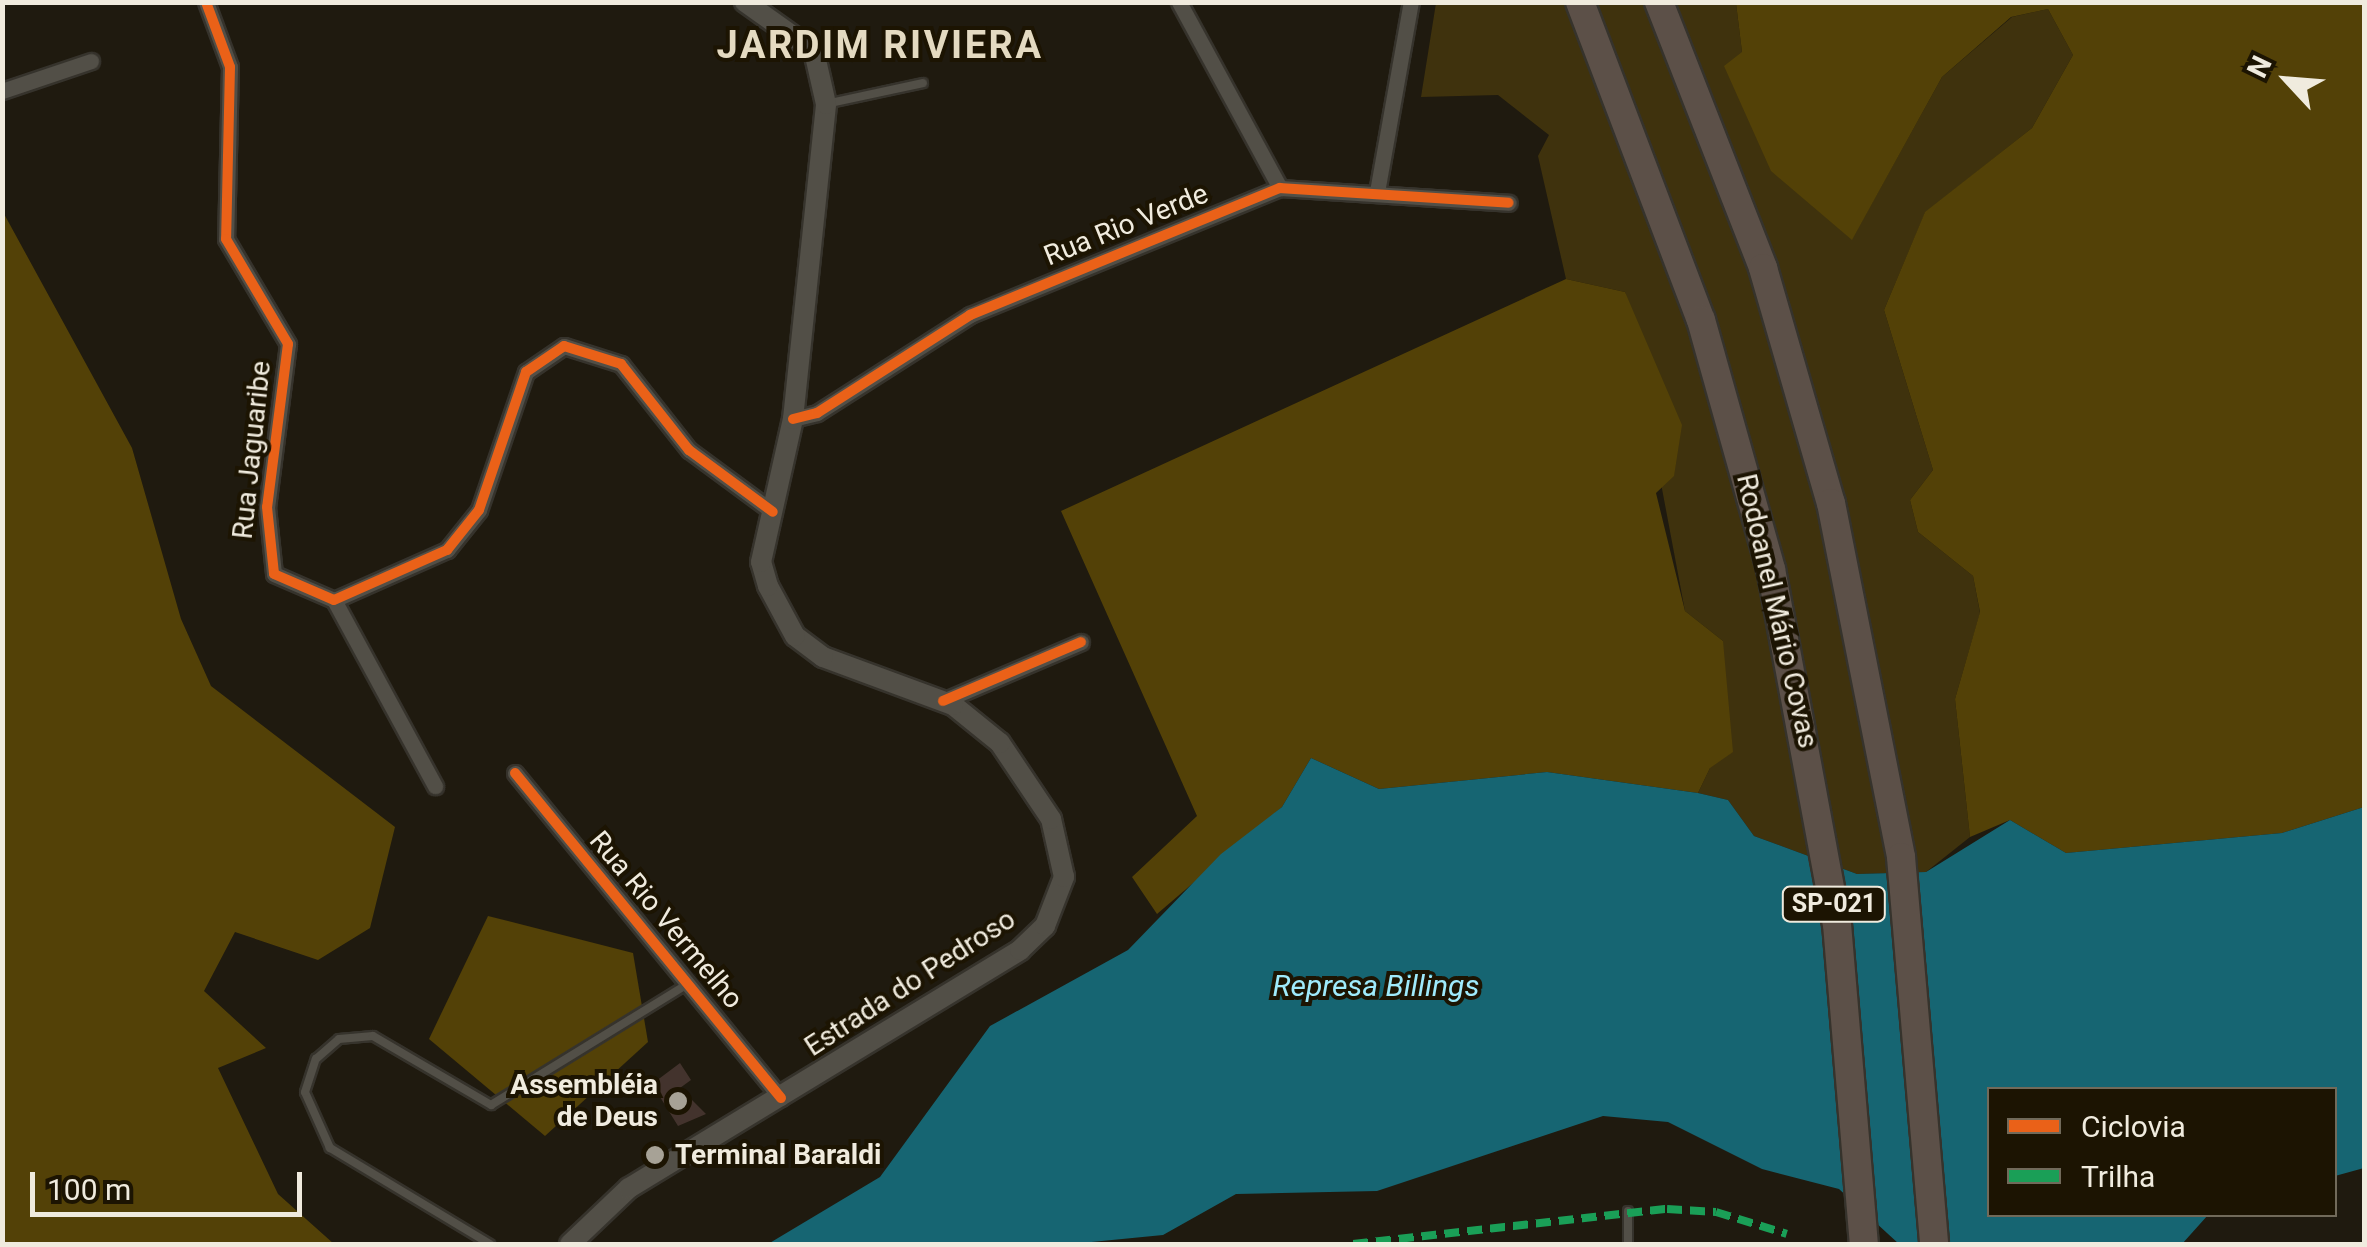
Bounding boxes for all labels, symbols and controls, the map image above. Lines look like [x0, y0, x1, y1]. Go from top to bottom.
district label: JARDIM RIVIERA [717, 23, 1043, 69]
north arrow [2237, 30, 2337, 130]
text: N [2240, 51, 2279, 83]
street label: Rua Rio Verde [1039, 177, 1213, 273]
street label: Rua Jaguaribe [226, 359, 278, 541]
street label: Rodoanel Mário Covas [1729, 471, 1825, 751]
street label: Rua Rio Vermelho [582, 825, 750, 1015]
road number: SP-021 [1782, 884, 1886, 924]
street label: Estrada do Pedroso [798, 902, 1022, 1064]
water label: Represa Billings [1273, 968, 1479, 1004]
place label: Assembléia de Deus [510, 1068, 658, 1134]
legend [1987, 1087, 2337, 1217]
marker: Assembléia de Deus [667, 1090, 689, 1112]
text: Ciclovia [2081, 1109, 2186, 1144]
place label: Terminal Baraldi [675, 1138, 881, 1172]
marker: Terminal Baraldi [644, 1144, 666, 1166]
scale bar [35, 1152, 308, 1214]
text: Trilha [2081, 1159, 2155, 1194]
text: 100 m [47, 1172, 131, 1207]

